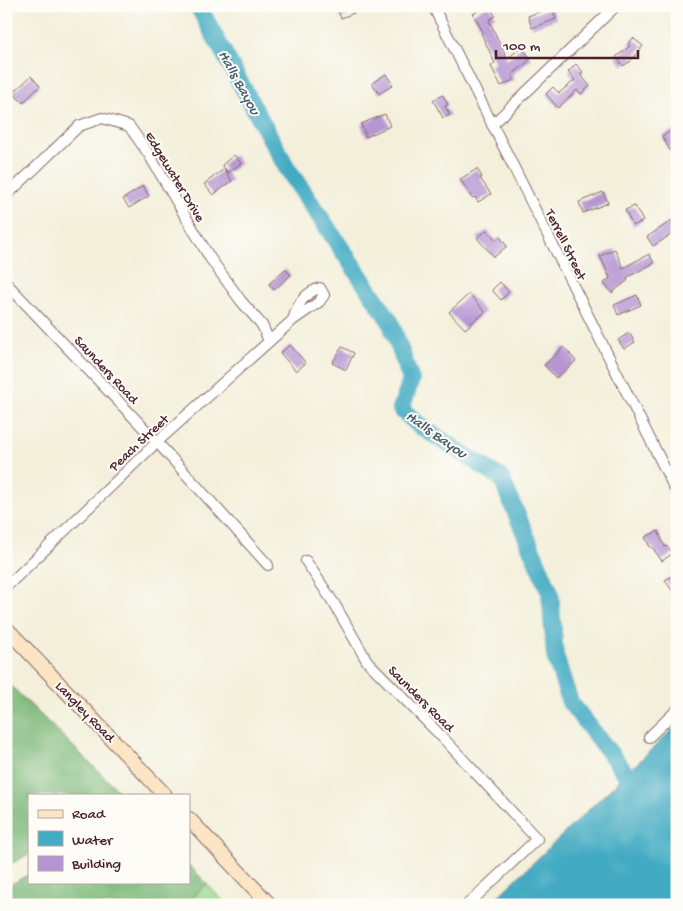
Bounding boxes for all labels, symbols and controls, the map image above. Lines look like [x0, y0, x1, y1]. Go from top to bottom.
scale bar [496, 28, 638, 60]
text: 100 m [502, 38, 541, 56]
water label: Halls Bayou [213, 48, 264, 120]
street label: Edgewater Drive [140, 129, 208, 226]
street label: Terrell Street [540, 206, 590, 284]
street label: Saunders Road [69, 333, 142, 410]
water label: Halls Bayou [402, 408, 472, 464]
street label: Peach Street [106, 411, 174, 477]
street label: Saunders Road [383, 663, 458, 738]
street label: Langley Road [51, 679, 119, 748]
legend [28, 794, 190, 884]
text: Road [72, 806, 106, 824]
text: Water [72, 832, 114, 850]
text: Building [71, 856, 121, 874]

